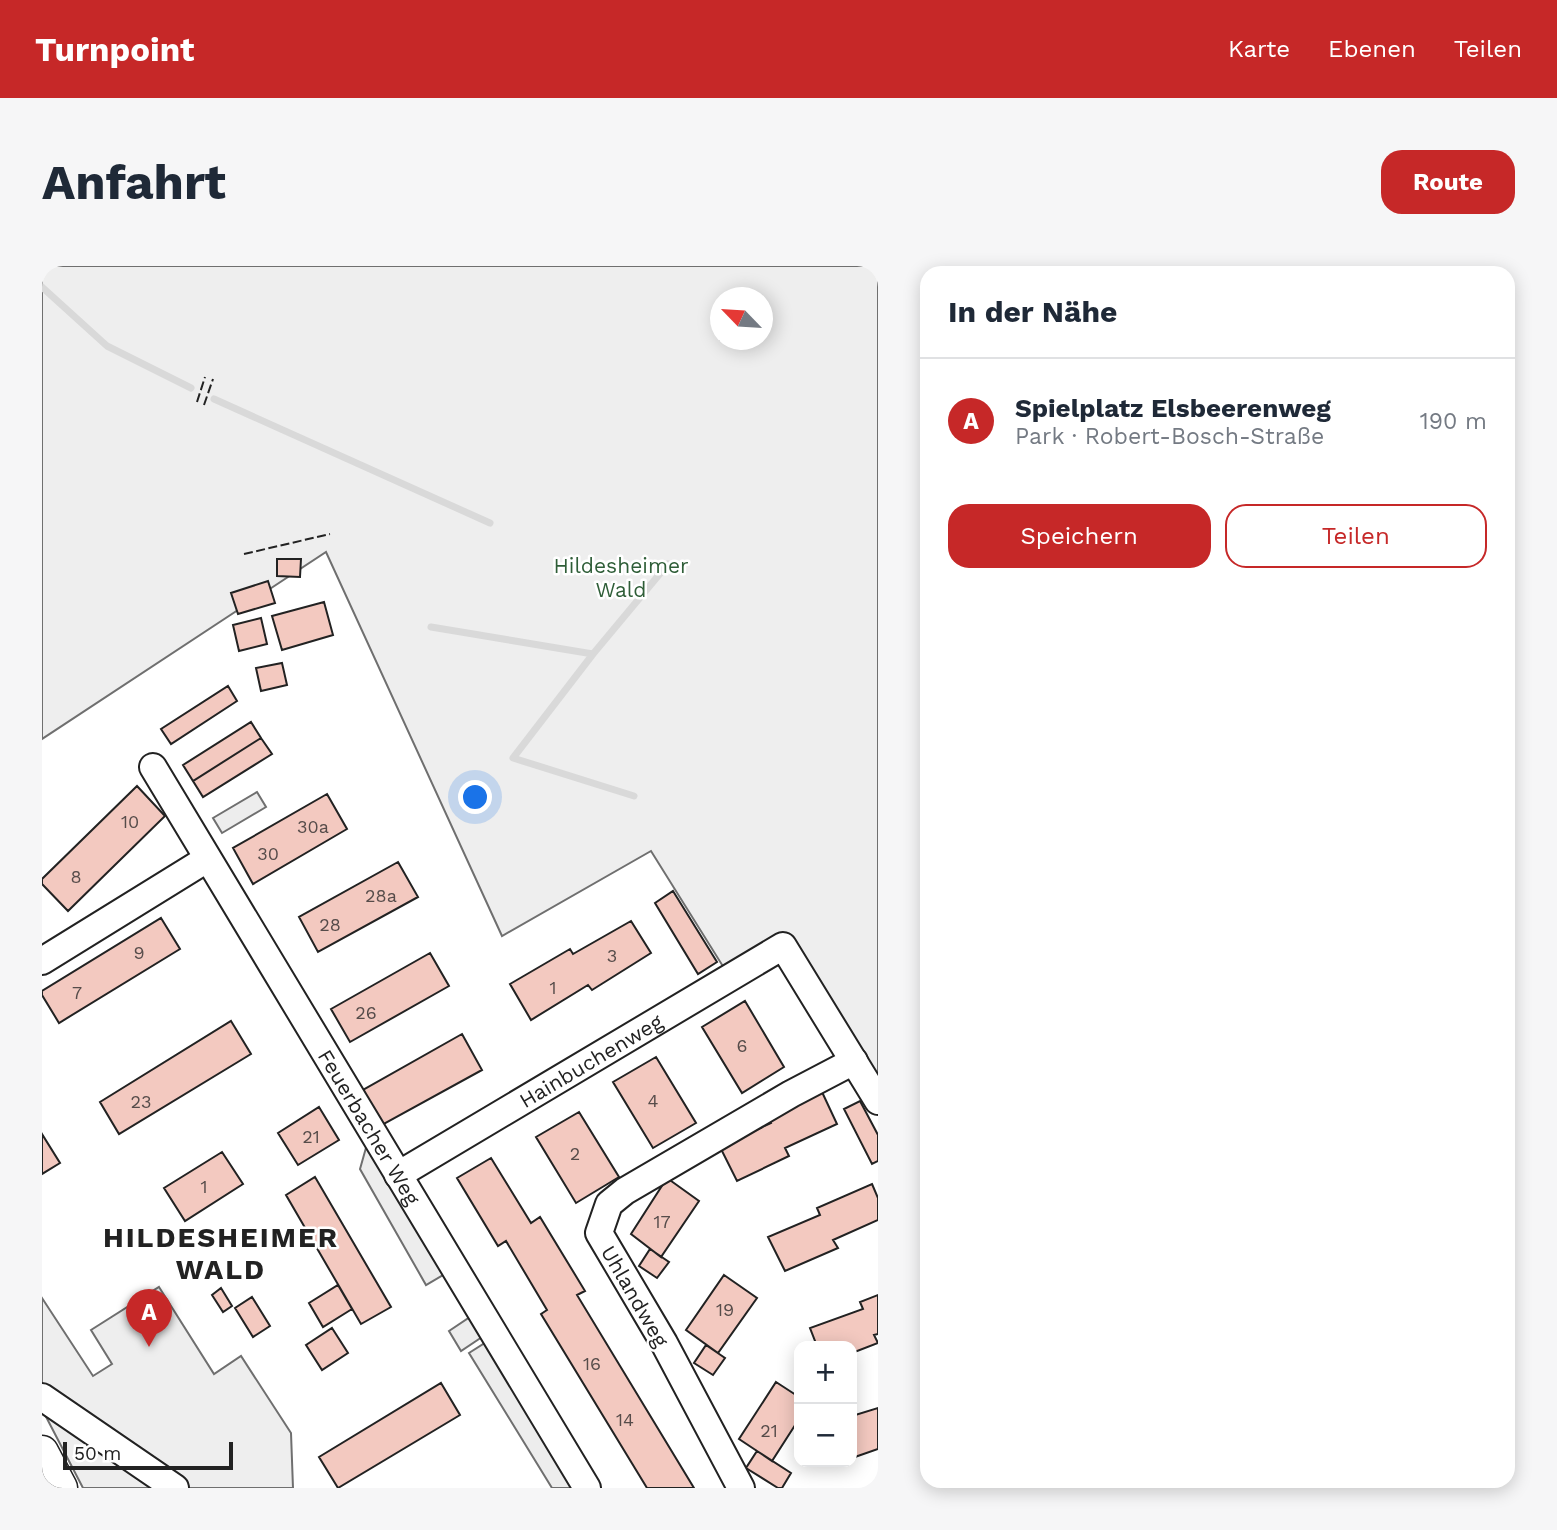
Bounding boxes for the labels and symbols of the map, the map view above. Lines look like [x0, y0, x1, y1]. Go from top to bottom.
north arrow [710, 287, 773, 350]
park label: Hildesheimer Wald [553, 553, 689, 602]
your location [458, 780, 492, 814]
house number: 10 [121, 811, 139, 832]
house number: 30a [297, 816, 329, 837]
house number: 30 [257, 843, 279, 864]
house number: 8 [70, 866, 82, 887]
house number: 28a [365, 885, 397, 906]
house number: 28 [319, 914, 341, 935]
house number: 9 [133, 942, 145, 963]
house number: 3 [607, 945, 617, 966]
house number: 1 [549, 977, 557, 998]
house number: 7 [72, 982, 82, 1003]
house number: 26 [355, 1002, 377, 1023]
street label: Hainbuchenweg [514, 1008, 667, 1113]
house number: 6 [737, 1035, 747, 1056]
street label: Feuerbacher Weg [313, 1045, 426, 1210]
house number: 4 [648, 1090, 659, 1111]
house number: 23 [131, 1091, 152, 1112]
house number: 21 [302, 1126, 320, 1147]
house number: 2 [570, 1143, 580, 1164]
house number: 1 [200, 1176, 208, 1197]
house number: 17 [653, 1211, 671, 1232]
district label: HILDESHEIMER WALD [103, 1221, 339, 1286]
street label: Uhlandweg [596, 1241, 674, 1352]
pin: A [126, 1289, 172, 1347]
house number: 19 [716, 1299, 734, 1320]
house number: 16 [583, 1353, 601, 1374]
house number: 14 [616, 1409, 634, 1430]
house number: 21 [760, 1420, 778, 1441]
scale bar [63, 1439, 233, 1471]

